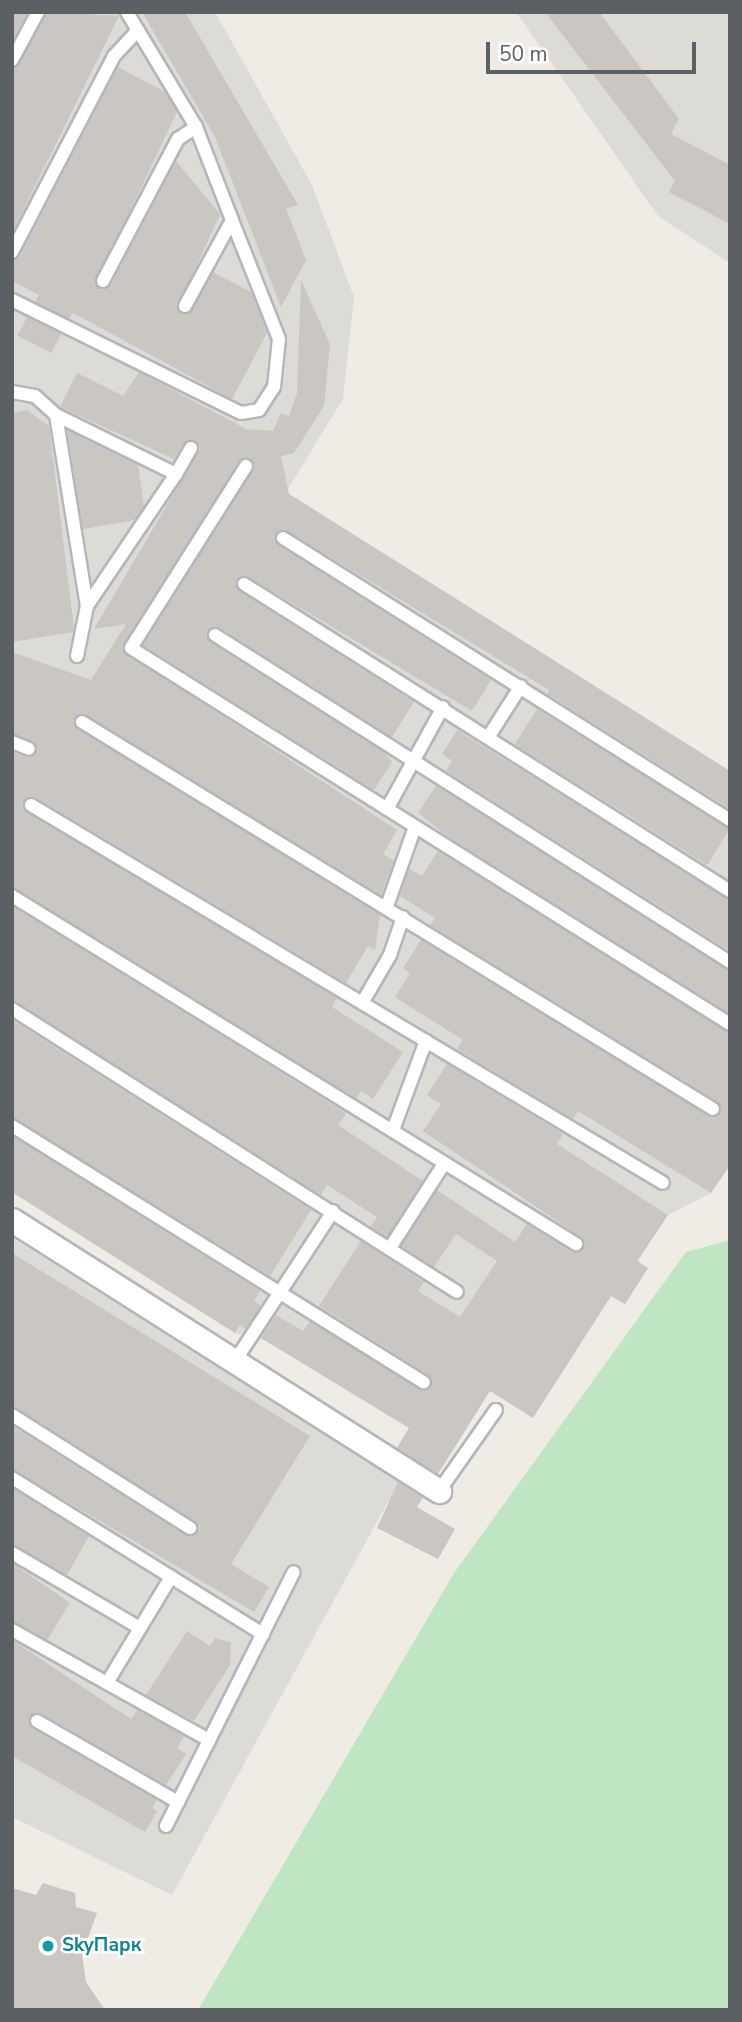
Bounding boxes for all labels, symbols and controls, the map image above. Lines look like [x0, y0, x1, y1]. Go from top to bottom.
scale bar [490, 28, 700, 72]
text: 50 m [499, 40, 548, 68]
place label: SkyПарк [62, 1935, 141, 1957]
marker: SkyПарк [40, 1938, 56, 1954]

